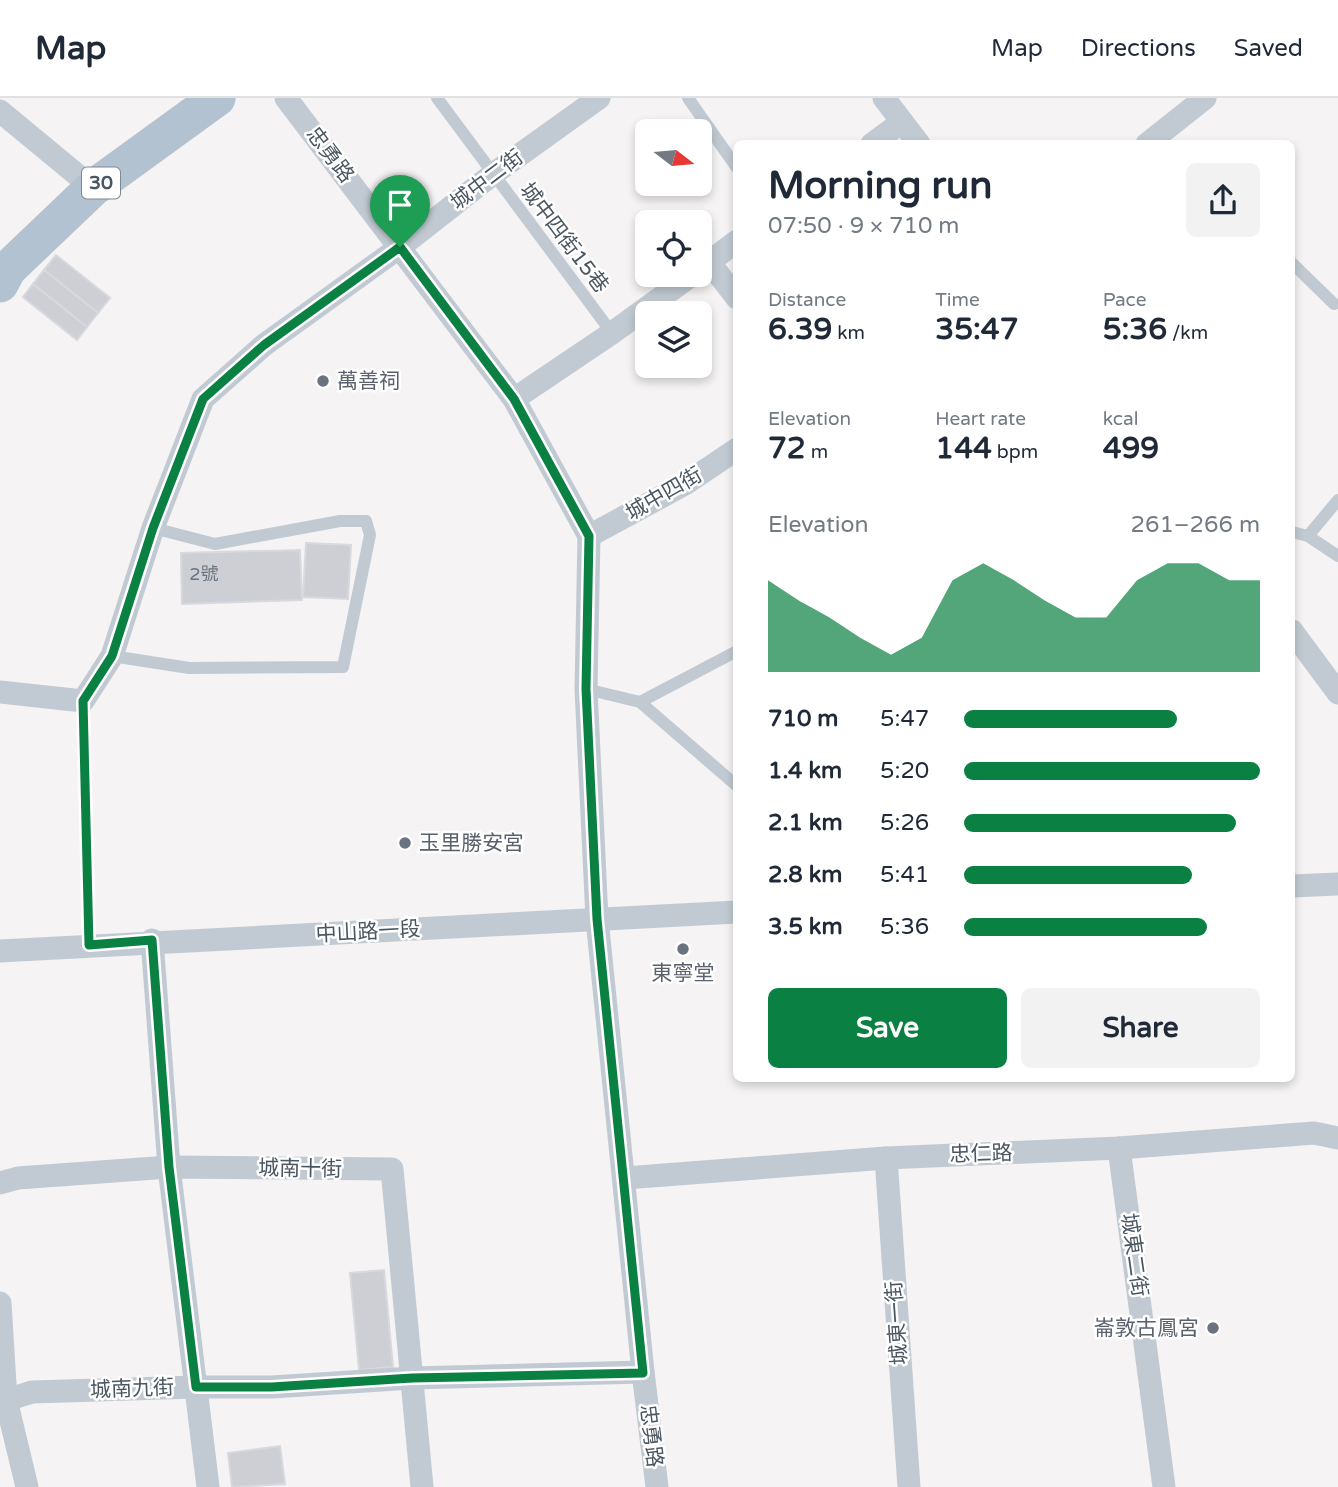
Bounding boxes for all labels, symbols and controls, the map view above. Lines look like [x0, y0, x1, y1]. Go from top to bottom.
text: Map [35, 29, 106, 68]
text: Map [991, 34, 1043, 63]
text: Directions [1081, 34, 1196, 63]
text: Saved [1234, 34, 1303, 63]
north arrow [635, 119, 712, 196]
map controls [635, 119, 712, 378]
street label: 忠勇路 [301, 122, 359, 188]
street label: 城中二街 [446, 145, 528, 215]
text: Morning run [768, 163, 992, 209]
button: share [1186, 163, 1260, 237]
road number: 30 [82, 167, 120, 198]
pin [370, 175, 430, 247]
street label: 城中四街15巷 [514, 178, 614, 298]
icon: arrive [381, 186, 419, 224]
button: locate [635, 210, 712, 287]
text: 07:50 · 9 × 710 m [768, 212, 959, 240]
text: Distance [768, 289, 846, 311]
text: Time [935, 289, 980, 311]
text: Pace [1103, 289, 1146, 311]
button: layers [635, 301, 712, 378]
text: 6.39 [768, 311, 832, 348]
text: 35:47 [935, 311, 1019, 348]
text: 5:36 [1103, 311, 1167, 348]
text: km [832, 322, 865, 344]
text: /km [1167, 322, 1208, 344]
place label: 萬善祠 [337, 369, 400, 394]
marker: 萬善祠 [315, 373, 331, 389]
text: Elevation [768, 408, 851, 430]
text: Heart rate [935, 408, 1026, 430]
text: kcal [1103, 408, 1138, 430]
text: 72 [768, 430, 806, 467]
text: 144 [935, 430, 992, 467]
text: 499 [1103, 430, 1159, 467]
text: m [806, 441, 828, 463]
text: bpm [992, 441, 1038, 463]
street label: 城中四街 [621, 462, 707, 526]
text: Elevation [768, 511, 869, 539]
text: 261–266 m [1131, 511, 1260, 539]
house number: 2號 [189, 563, 219, 585]
text: 710 m [768, 705, 838, 733]
text: 5:47 [880, 705, 929, 733]
text: 1.4 km [768, 757, 842, 785]
text: 5:20 [880, 757, 929, 785]
text: 2.1 km [768, 809, 843, 837]
text: 5:26 [880, 809, 929, 837]
place label: 玉里勝安宮 [419, 831, 524, 856]
marker: 玉里勝安宮 [397, 835, 413, 851]
text: 2.8 km [768, 861, 842, 889]
text: 5:41 [880, 861, 929, 889]
text: 3.5 km [768, 913, 843, 941]
text: 5:36 [880, 913, 929, 941]
street label: 中山路一段 [315, 917, 421, 947]
marker: 東寧堂 [675, 941, 691, 957]
place label: 東寧堂 [652, 961, 715, 986]
button: Save [768, 988, 1007, 1068]
button: Share [1021, 988, 1260, 1068]
street label: 忠仁路 [949, 1140, 1013, 1168]
street label: 城南十街 [258, 1156, 342, 1182]
street label: 城東二街 [1116, 1212, 1152, 1298]
street label: 城東一街 [882, 1280, 912, 1366]
place label: 崙敦古鳳宮 [1094, 1316, 1199, 1341]
marker: 崙敦古鳳宮 [1205, 1320, 1221, 1336]
street label: 城南九街 [90, 1375, 174, 1403]
street label: 忠勇路 [635, 1403, 667, 1469]

